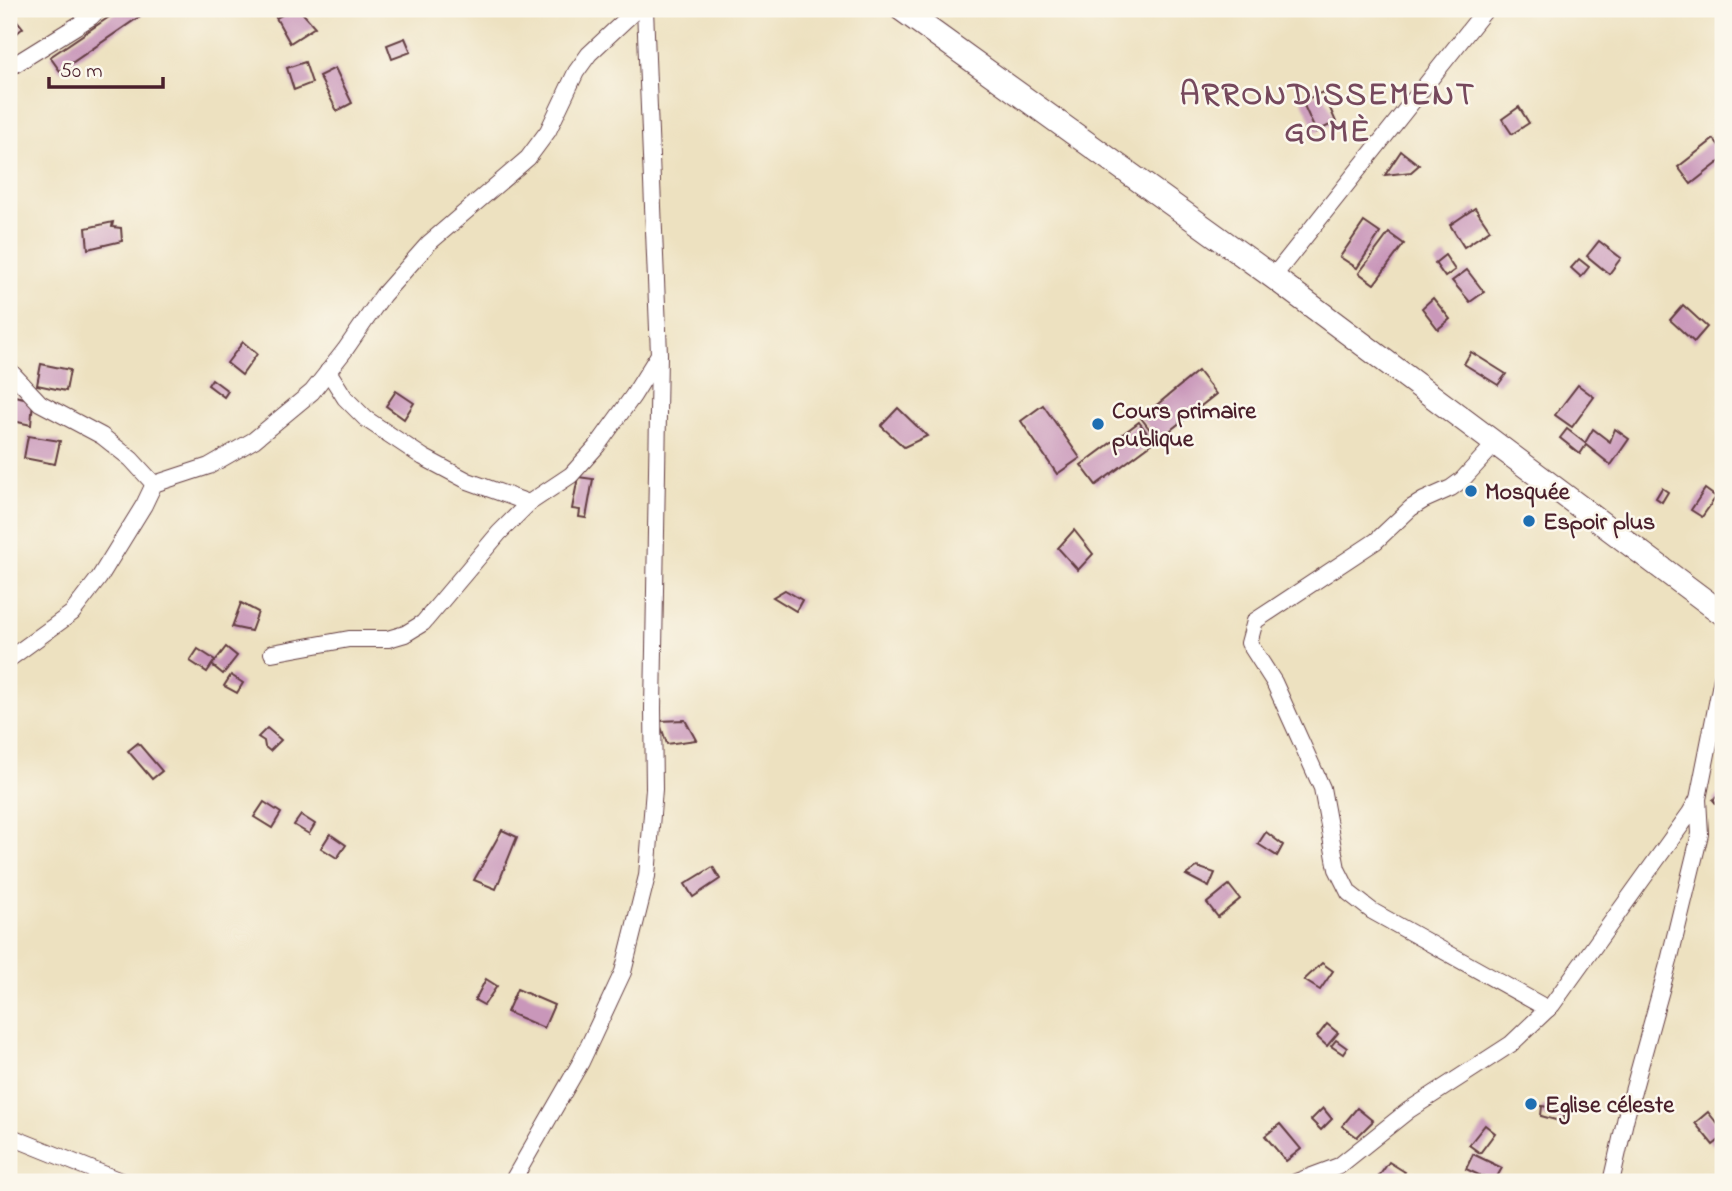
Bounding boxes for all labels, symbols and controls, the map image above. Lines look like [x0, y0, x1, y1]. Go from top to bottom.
scale bar [49, 46, 163, 90]
text: 50 m [60, 57, 103, 87]
district label: ARRONDISSEMENT GOMÈ [1180, 73, 1476, 157]
place label: Cours primaire publique [1112, 395, 1257, 458]
marker: Cours primaire publique [1090, 416, 1106, 432]
place label: Mosquée [1485, 476, 1571, 511]
marker: Mosquée [1463, 483, 1479, 499]
place label: Espoir plus [1543, 506, 1655, 541]
marker: Espoir plus [1521, 513, 1537, 529]
place label: Eglise céleste [1545, 1089, 1675, 1125]
marker: Eglise céleste [1523, 1096, 1539, 1112]

